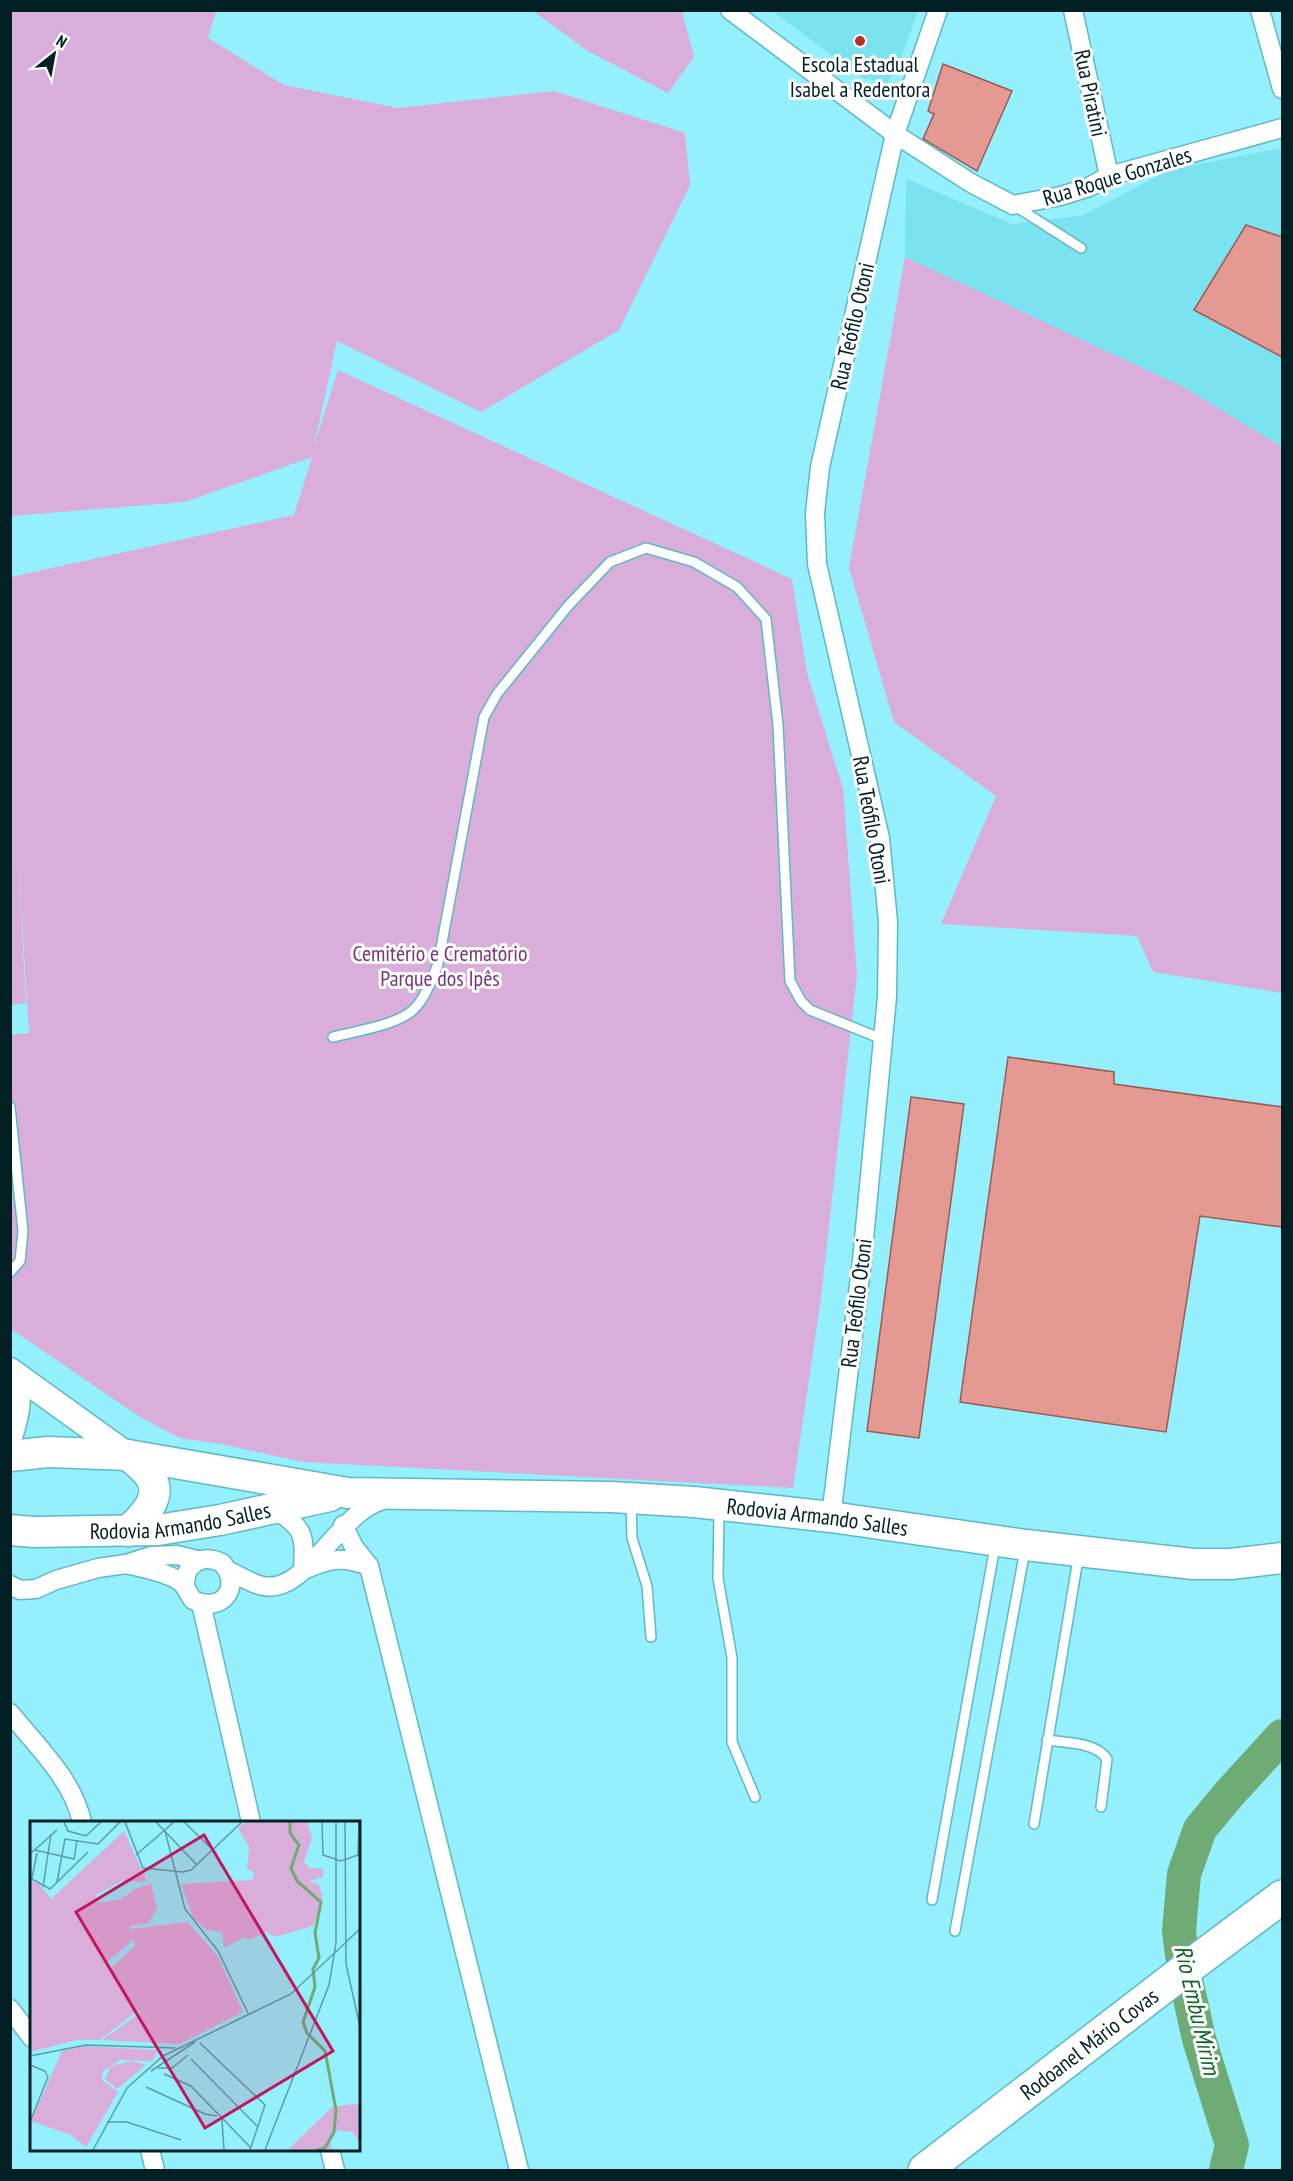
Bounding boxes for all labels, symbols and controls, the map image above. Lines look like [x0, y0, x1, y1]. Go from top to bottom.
north arrow [24, 24, 84, 84]
text: N [53, 30, 71, 52]
marker: Escola Estadual Isabel a Redentora [853, 34, 867, 48]
street label: Rua Piratini [1068, 47, 1114, 139]
place label: Escola Estadual Isabel a Redentora [790, 50, 930, 103]
street label: Rua Roque Gonzales [1039, 140, 1195, 212]
street label: Rua Teófilo Otoni [824, 260, 880, 392]
street label: Rua Teófilo Otoni [847, 754, 897, 886]
park label: Cemitério e Crematório Parque dos Ipês [352, 939, 528, 992]
street label: Rua Teófilo Otoni [834, 1237, 878, 1369]
street label: Rodovia Armando Salles [725, 1492, 910, 1542]
street label: Rodovia Armando Salles [90, 1495, 273, 1545]
inset map [30, 1821, 360, 2151]
water label: Rio Embu Mirim [1168, 1942, 1228, 2079]
street label: Rodoanel Mário Covas [1014, 1982, 1164, 2106]

